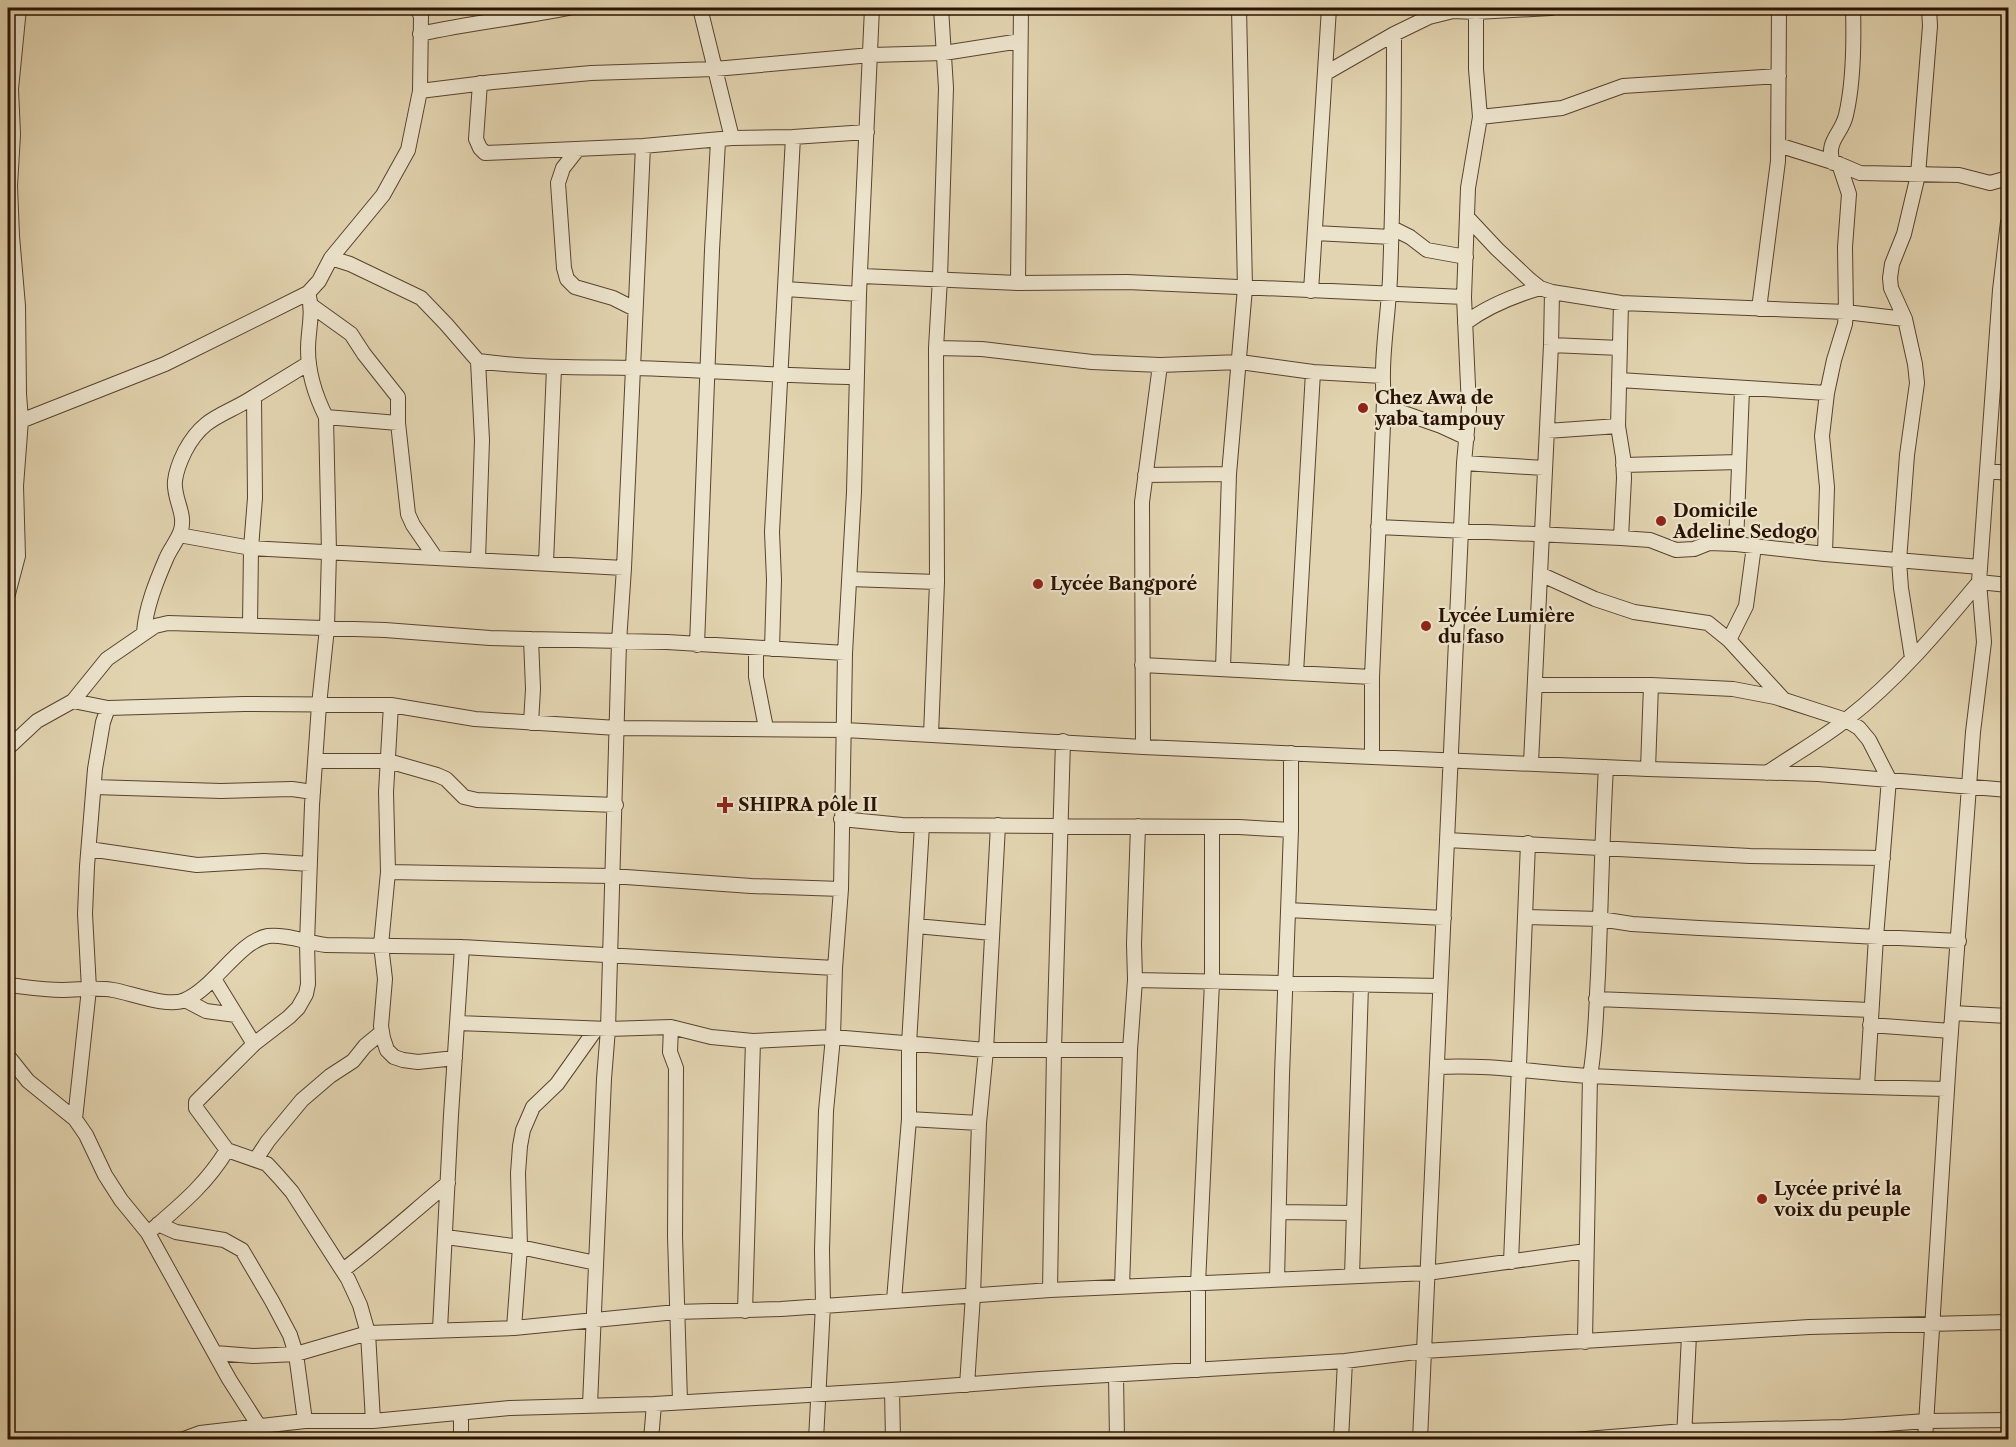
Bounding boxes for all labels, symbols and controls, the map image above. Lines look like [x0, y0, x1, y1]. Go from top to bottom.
place label: Chez Awa de yaba tampouy [1374, 387, 1505, 430]
marker: Chez Awa de yaba tampouy [1356, 401, 1370, 415]
place label: Domicile Adeline Sedogo [1672, 500, 1817, 543]
marker: Domicile Adeline Sedogo [1654, 514, 1668, 528]
place label: Lycée Bangporé [1050, 573, 1198, 595]
marker: Lycée Bangporé [1031, 577, 1045, 591]
place label: Lycée Lumière du faso [1438, 605, 1575, 648]
marker: Lycée Lumière du faso [1419, 619, 1433, 633]
place label: SHIPRA pôle II [738, 794, 878, 816]
marker: SHIPRA pôle II [716, 796, 734, 814]
place label: Lycée privé la voix du peuple [1773, 1178, 1911, 1221]
marker: Lycée privé la voix du peuple [1755, 1192, 1769, 1206]

